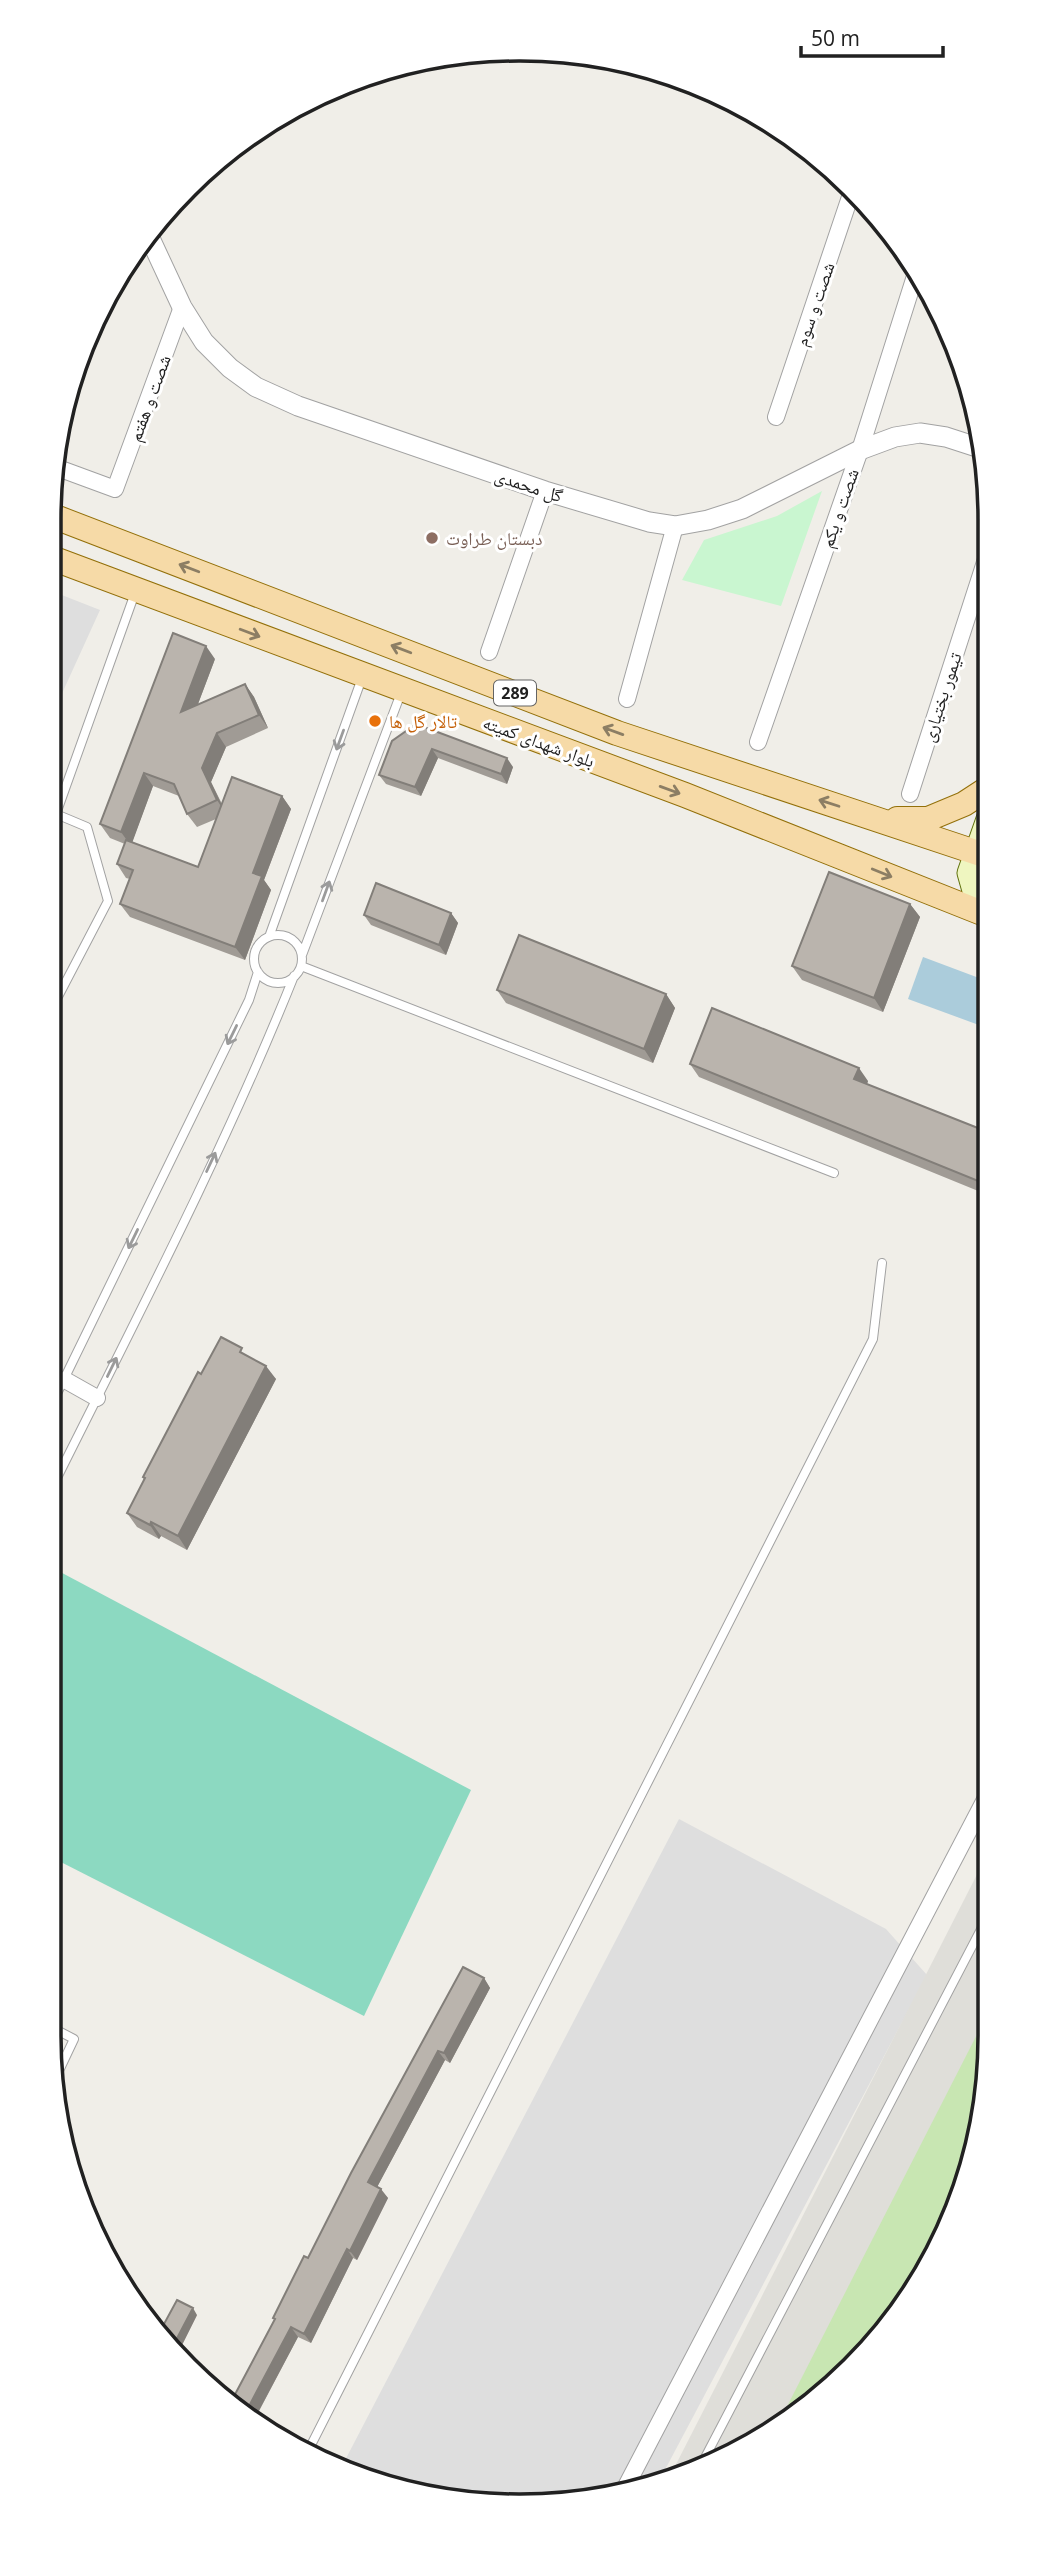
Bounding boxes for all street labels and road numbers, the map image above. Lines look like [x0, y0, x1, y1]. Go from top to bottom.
street label: شصت و سوم [788, 259, 841, 350]
street label: شصت و هفتم [122, 351, 177, 445]
street label: گل محمدی [492, 463, 567, 507]
street label: شصت و یکم [814, 465, 865, 551]
street label: تیمور بختیاری [915, 649, 967, 745]
road number: 289 [494, 680, 536, 706]
street label: بلوار شهدای کمیته [480, 710, 598, 772]

